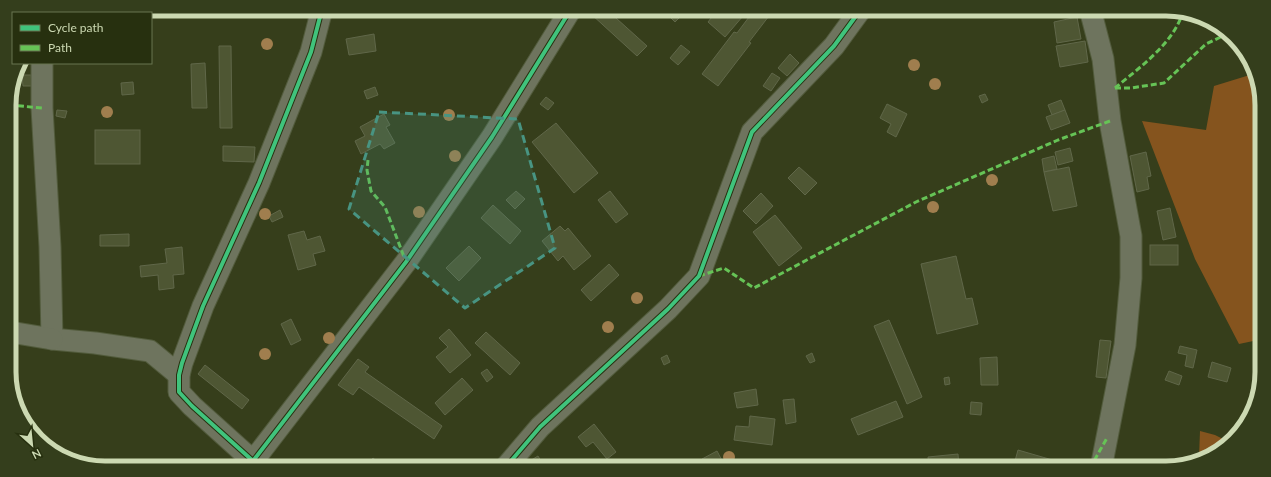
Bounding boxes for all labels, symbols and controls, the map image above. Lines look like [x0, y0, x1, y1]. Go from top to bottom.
legend [12, 12, 152, 64]
text: Cycle path [48, 20, 103, 35]
text: Path [48, 40, 72, 55]
north arrow [12, 425, 52, 465]
text: N [30, 447, 43, 462]

